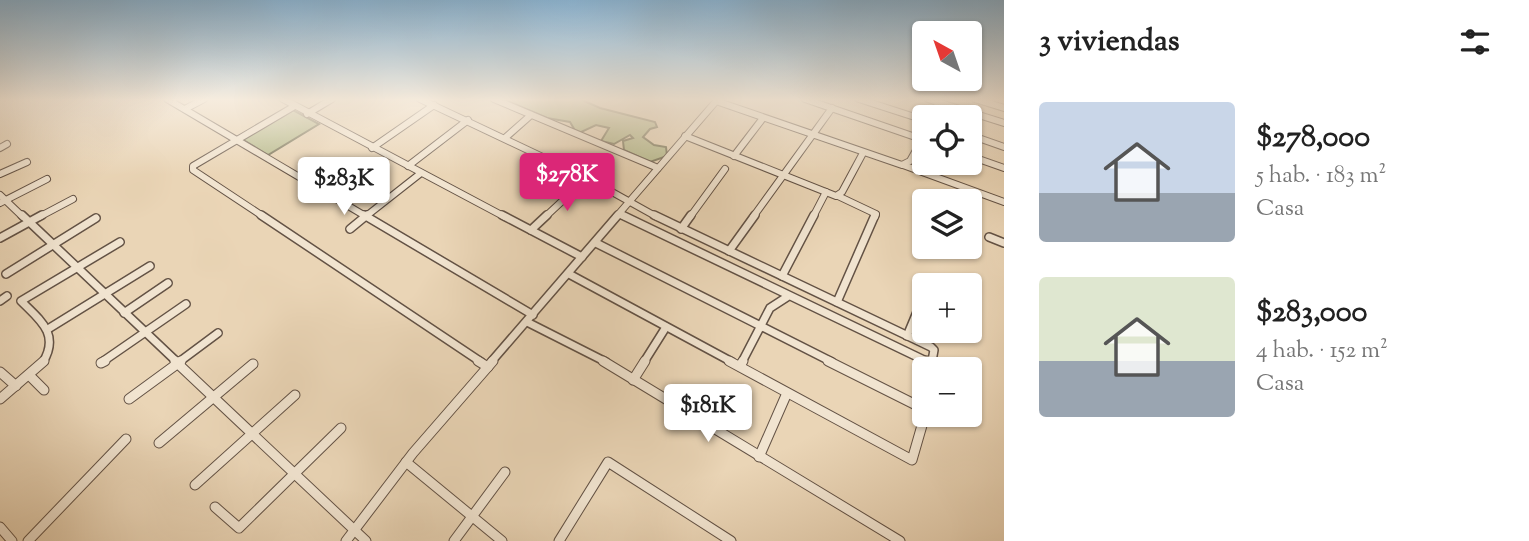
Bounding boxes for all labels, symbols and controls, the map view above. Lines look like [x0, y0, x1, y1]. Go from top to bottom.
north arrow [912, 21, 982, 91]
map controls [912, 21, 982, 427]
text: 3 viviendas [1039, 21, 1180, 64]
icon: filters [1456, 23, 1494, 61]
button: locate [912, 105, 982, 175]
text: $278,000 [1256, 117, 1370, 160]
icon: home [1095, 130, 1179, 214]
pin: $278K [518, 154, 616, 213]
pin: $283K [295, 158, 393, 217]
text: $278K [536, 159, 598, 192]
text: 5 hab. · 183 m² [1256, 160, 1386, 193]
text: $283K [314, 163, 374, 196]
button: layers [912, 189, 982, 259]
text: Casa [1256, 193, 1304, 226]
button: + [912, 273, 982, 343]
text: $283,000 [1256, 292, 1367, 335]
icon: home [1095, 305, 1179, 389]
text: 4 hab. · 152 m² [1256, 335, 1388, 368]
button: − [912, 357, 982, 427]
text: Casa [1256, 368, 1304, 401]
pin: $181K [659, 384, 757, 444]
text: $181K [680, 390, 736, 423]

